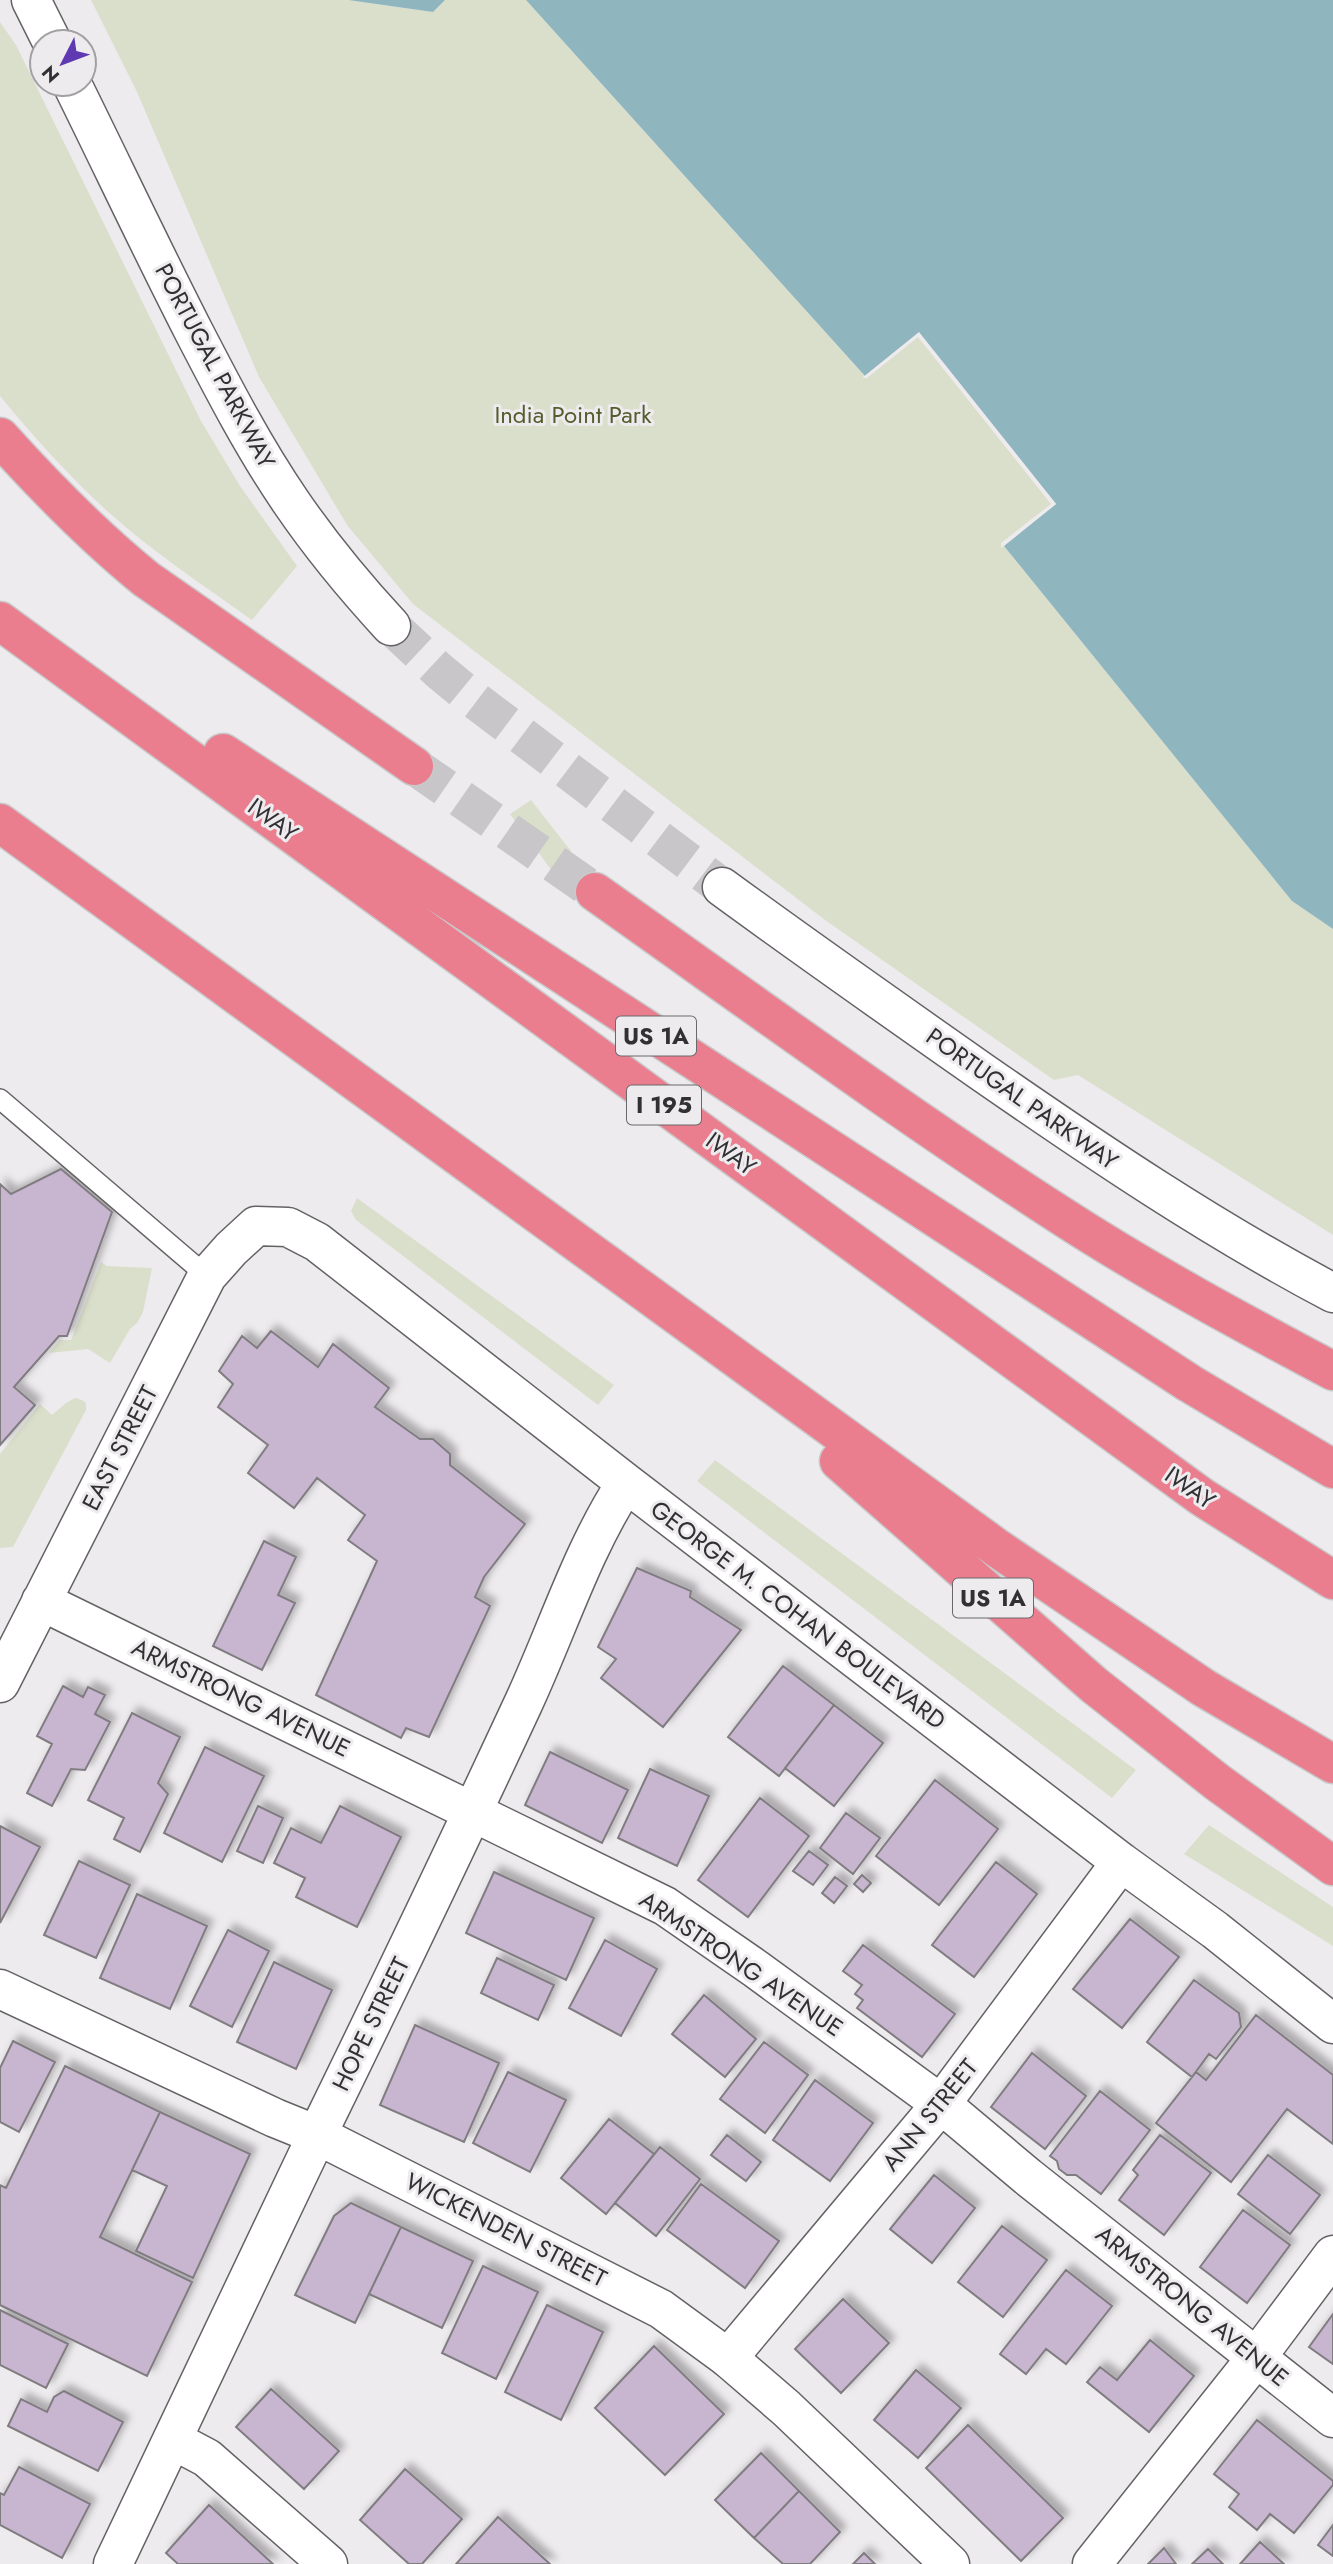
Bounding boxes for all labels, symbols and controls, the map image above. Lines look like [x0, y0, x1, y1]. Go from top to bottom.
north arrow [28, 28, 98, 98]
text: N [36, 59, 66, 89]
street label: PORTUGAL PARKWAY [147, 257, 285, 475]
park label: India Point Park [494, 397, 652, 432]
street label: IWAY [241, 789, 306, 850]
road number: US 1A [616, 1016, 696, 1056]
street label: PORTUGAL PARKWAY [919, 1019, 1126, 1178]
road number: I 195 [627, 1086, 701, 1124]
street label: IWAY [699, 1123, 764, 1184]
street label: EAST STREET [73, 1379, 166, 1516]
street label: IWAY [1158, 1458, 1223, 1518]
street label: GEORGE M. COHAN BOULEVARD [643, 1492, 953, 1737]
road number: US 1A [953, 1578, 1033, 1618]
street label: ARMSTRONG AVENUE [126, 1629, 356, 1766]
street label: ARMSTRONG AVENUE [632, 1882, 850, 2045]
street label: HOPE STREET [323, 1951, 418, 2097]
street label: ANN STREET [873, 2051, 986, 2178]
street label: WICKENDEN STREET [399, 2164, 613, 2296]
street label: ARMSTRONG AVENUE [1088, 2217, 1296, 2394]

